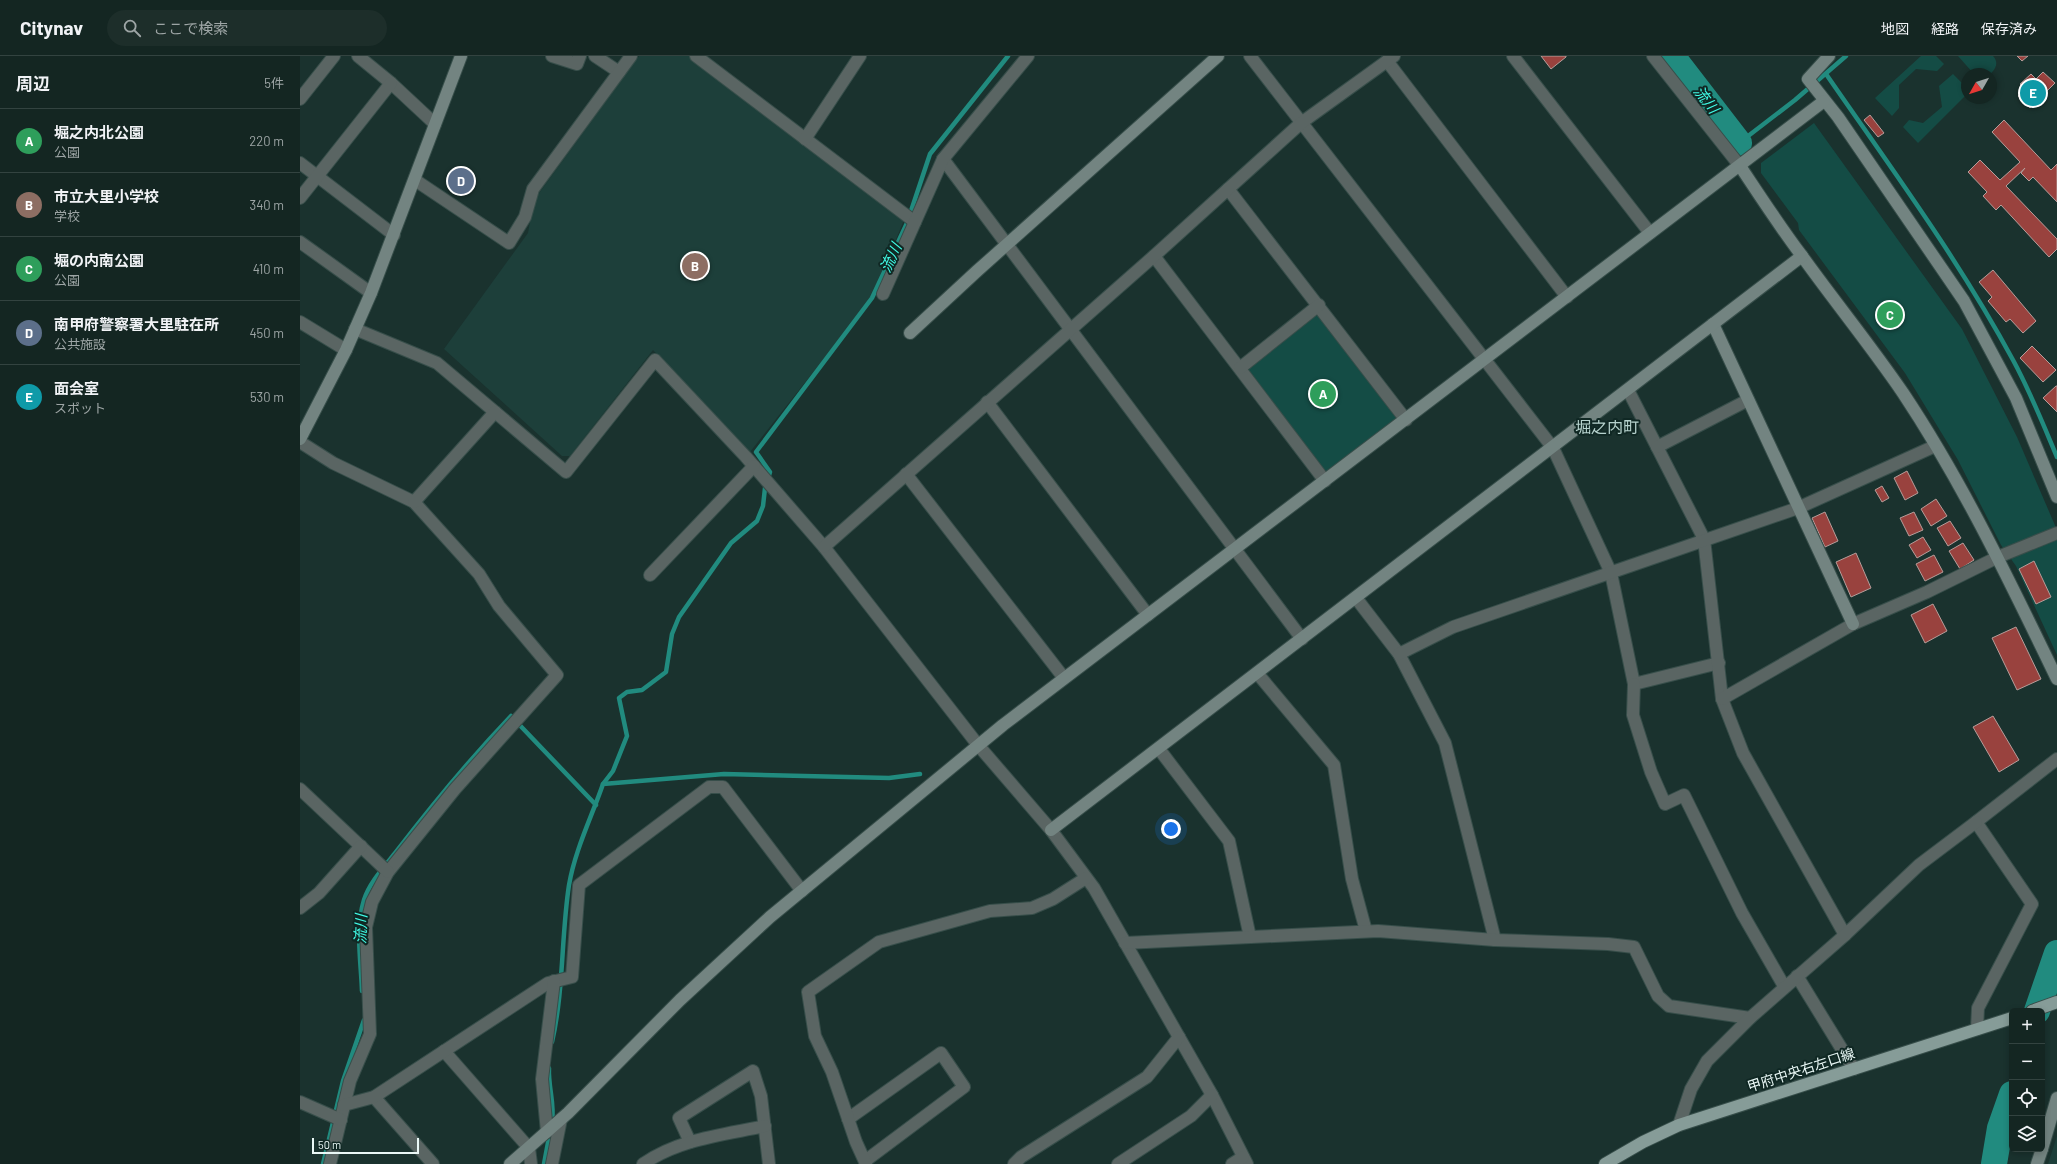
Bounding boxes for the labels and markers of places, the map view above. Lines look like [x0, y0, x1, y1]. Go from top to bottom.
pin: E [2020, 78, 2046, 108]
pin: D [448, 166, 474, 196]
pin: B [682, 251, 708, 281]
pin: C [1877, 300, 1903, 330]
pin: A [1310, 379, 1336, 409]

